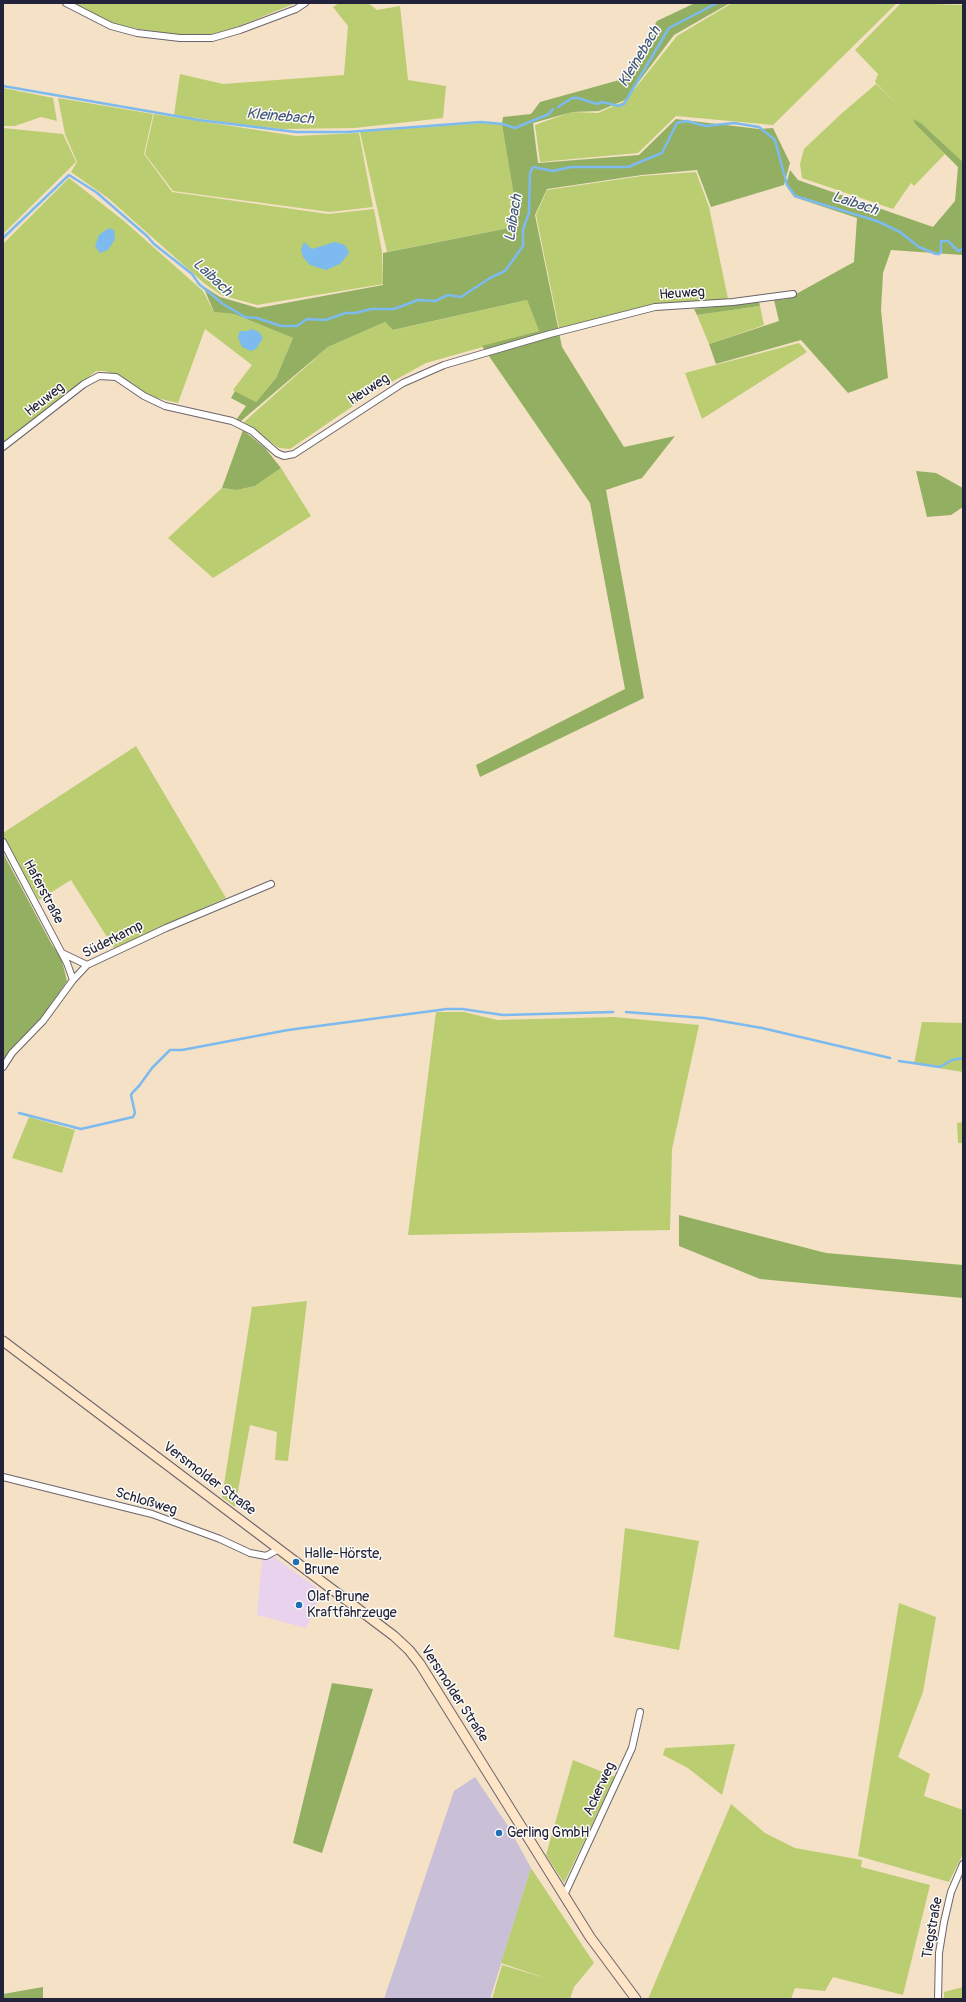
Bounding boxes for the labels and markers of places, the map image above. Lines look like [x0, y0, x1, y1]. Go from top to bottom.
place label: Halle-Hörste, Brune [304, 1546, 382, 1578]
marker: Halle-Hörste, Brune [291, 1557, 301, 1567]
place label: Olaf Brune Kraftfahrzeuge [307, 1589, 397, 1622]
marker: Olaf Brune Kraftfahrzeuge [294, 1600, 304, 1610]
place label: Gerling GmbH [507, 1825, 589, 1841]
marker: Gerling GmbH [494, 1828, 504, 1838]

